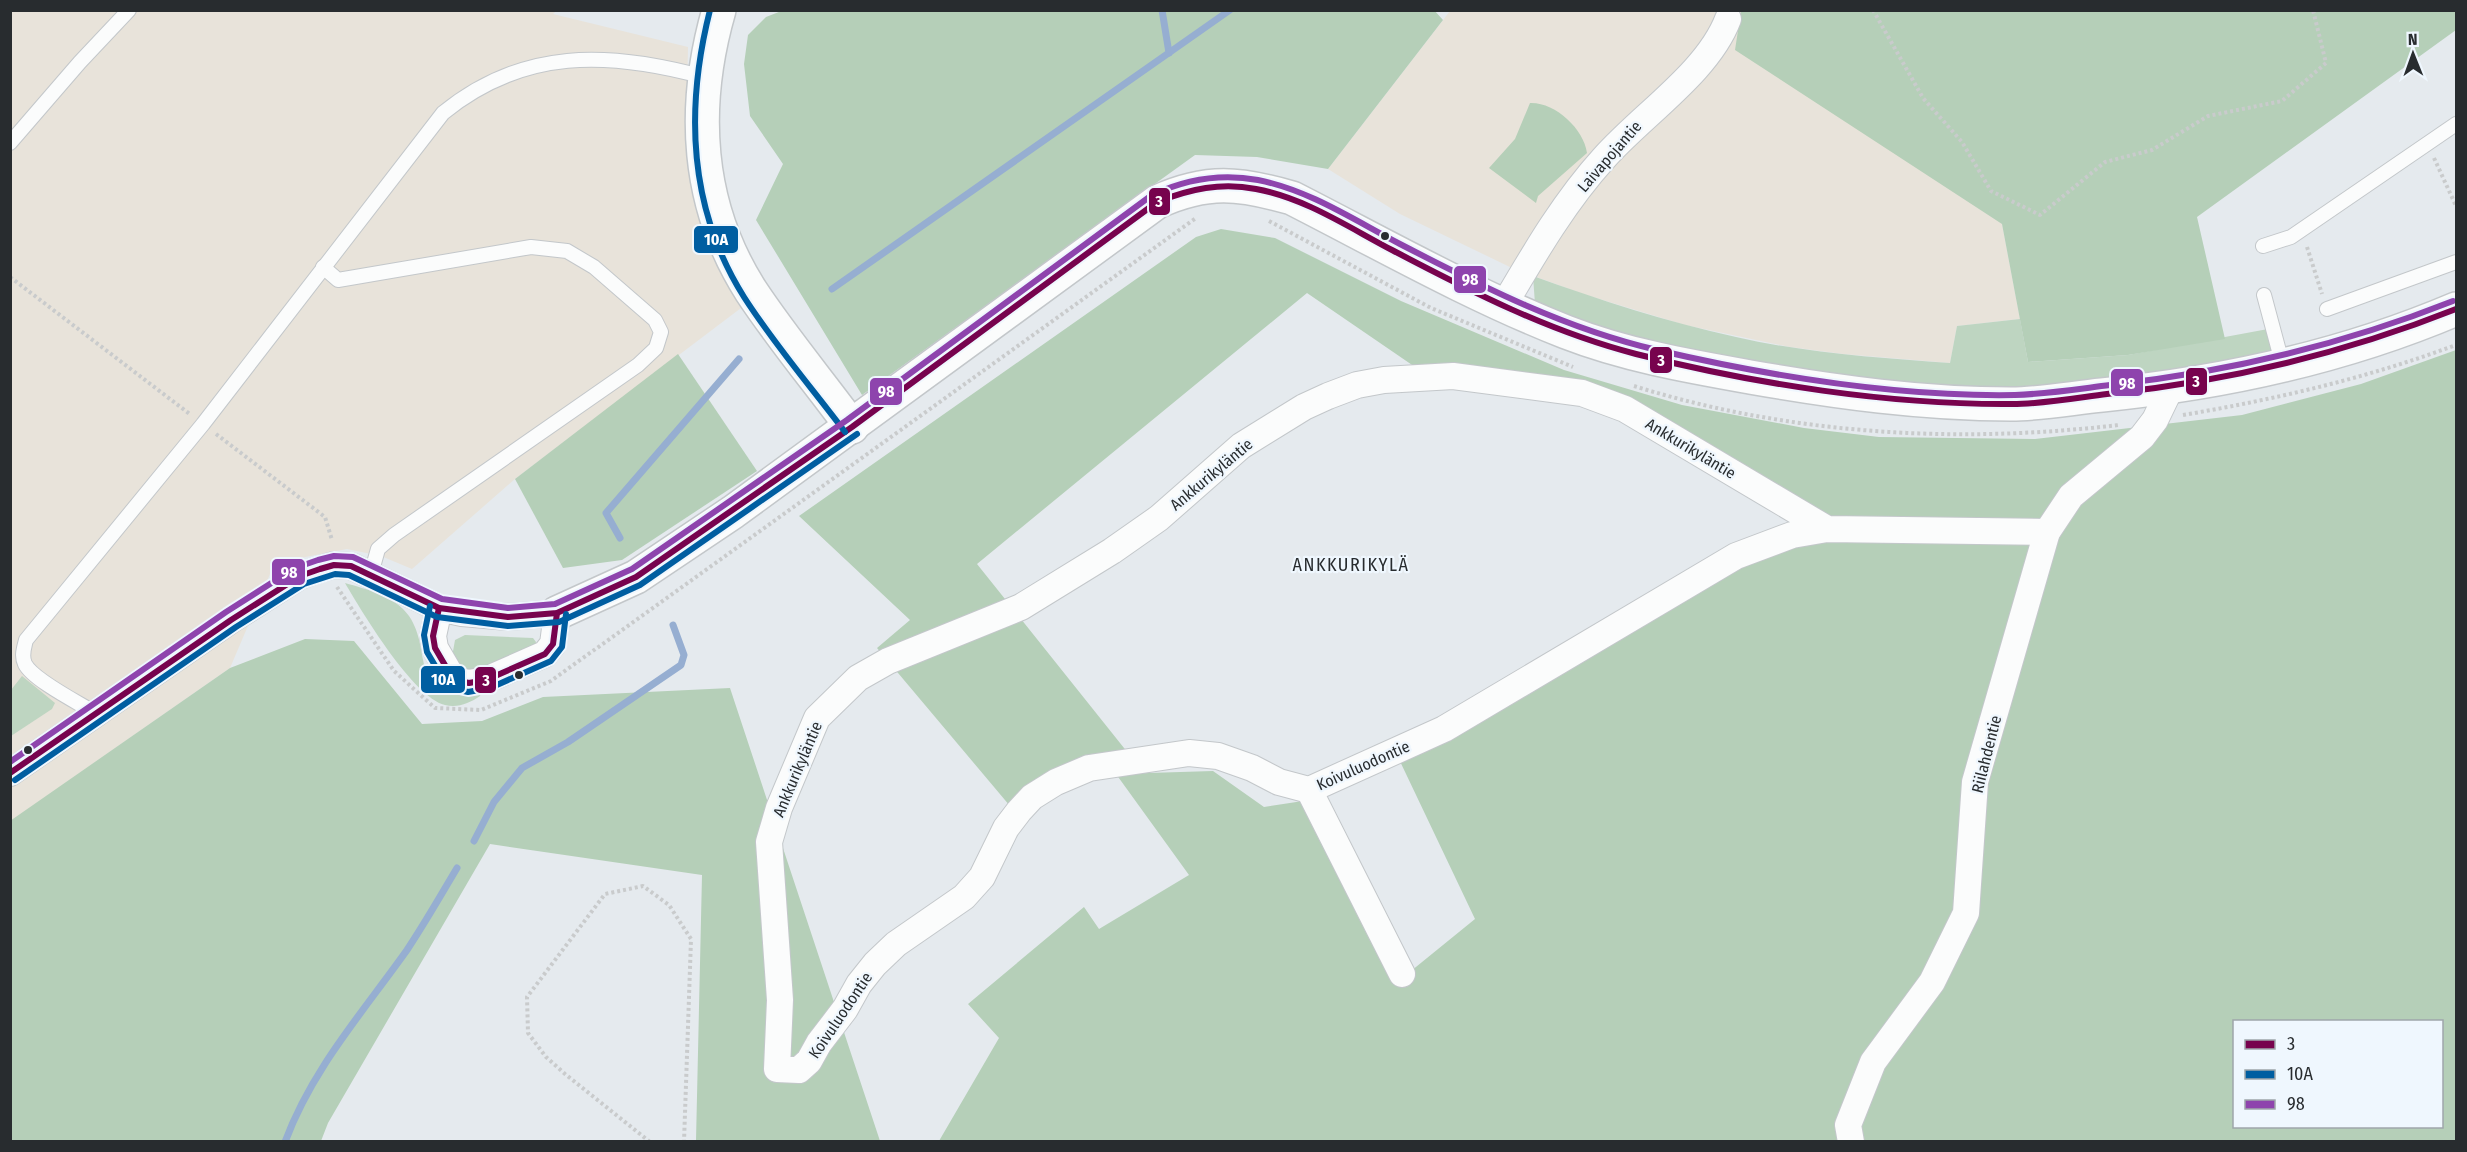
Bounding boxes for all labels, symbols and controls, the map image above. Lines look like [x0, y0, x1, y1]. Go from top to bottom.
north arrow [2383, 24, 2443, 84]
text: N [2408, 30, 2418, 49]
street label: Laivapojantie [1573, 117, 1645, 196]
line badge: 3 [1148, 187, 1171, 216]
text: 3 [1154, 192, 1163, 211]
line badge: 10A [693, 225, 739, 254]
text: 10A [704, 230, 728, 249]
unlabelled marker [1379, 230, 1391, 242]
line badge: 98 [1453, 265, 1487, 294]
text: 98 [1462, 270, 1479, 289]
line badge: 3 [1649, 346, 1673, 374]
text: 3 [1656, 351, 1665, 370]
line badge: 3 [2185, 367, 2208, 396]
line badge: 98 [2110, 368, 2144, 397]
text: 3 [2191, 372, 2200, 391]
text: 98 [2119, 374, 2136, 393]
line badge: 98 [869, 377, 903, 406]
text: 98 [878, 382, 895, 401]
street label: Ankkurikyläntie [1642, 414, 1739, 483]
street label: Ankkurikyläntie [1166, 434, 1256, 514]
district label: ANKKURIKYLÄ [1293, 554, 1409, 576]
line badge: 98 [271, 558, 306, 586]
text: 98 [281, 563, 298, 582]
line badge: 10A [420, 665, 466, 694]
line badge: 3 [474, 666, 497, 694]
unlabelled marker [513, 669, 525, 681]
text: 10A [431, 670, 455, 689]
text: 3 [481, 671, 490, 690]
street label: Riilahdentie [1968, 713, 2005, 795]
street label: Ankkurikyläntie [769, 719, 826, 820]
street label: Koivuluodontie [1314, 736, 1413, 794]
unlabelled marker [22, 744, 34, 756]
street label: Koivuluodontie [805, 969, 876, 1062]
legend [2233, 1020, 2443, 1128]
text: 3 [2287, 1033, 2295, 1055]
text: 10A [2287, 1063, 2313, 1085]
text: 98 [2287, 1093, 2305, 1115]

